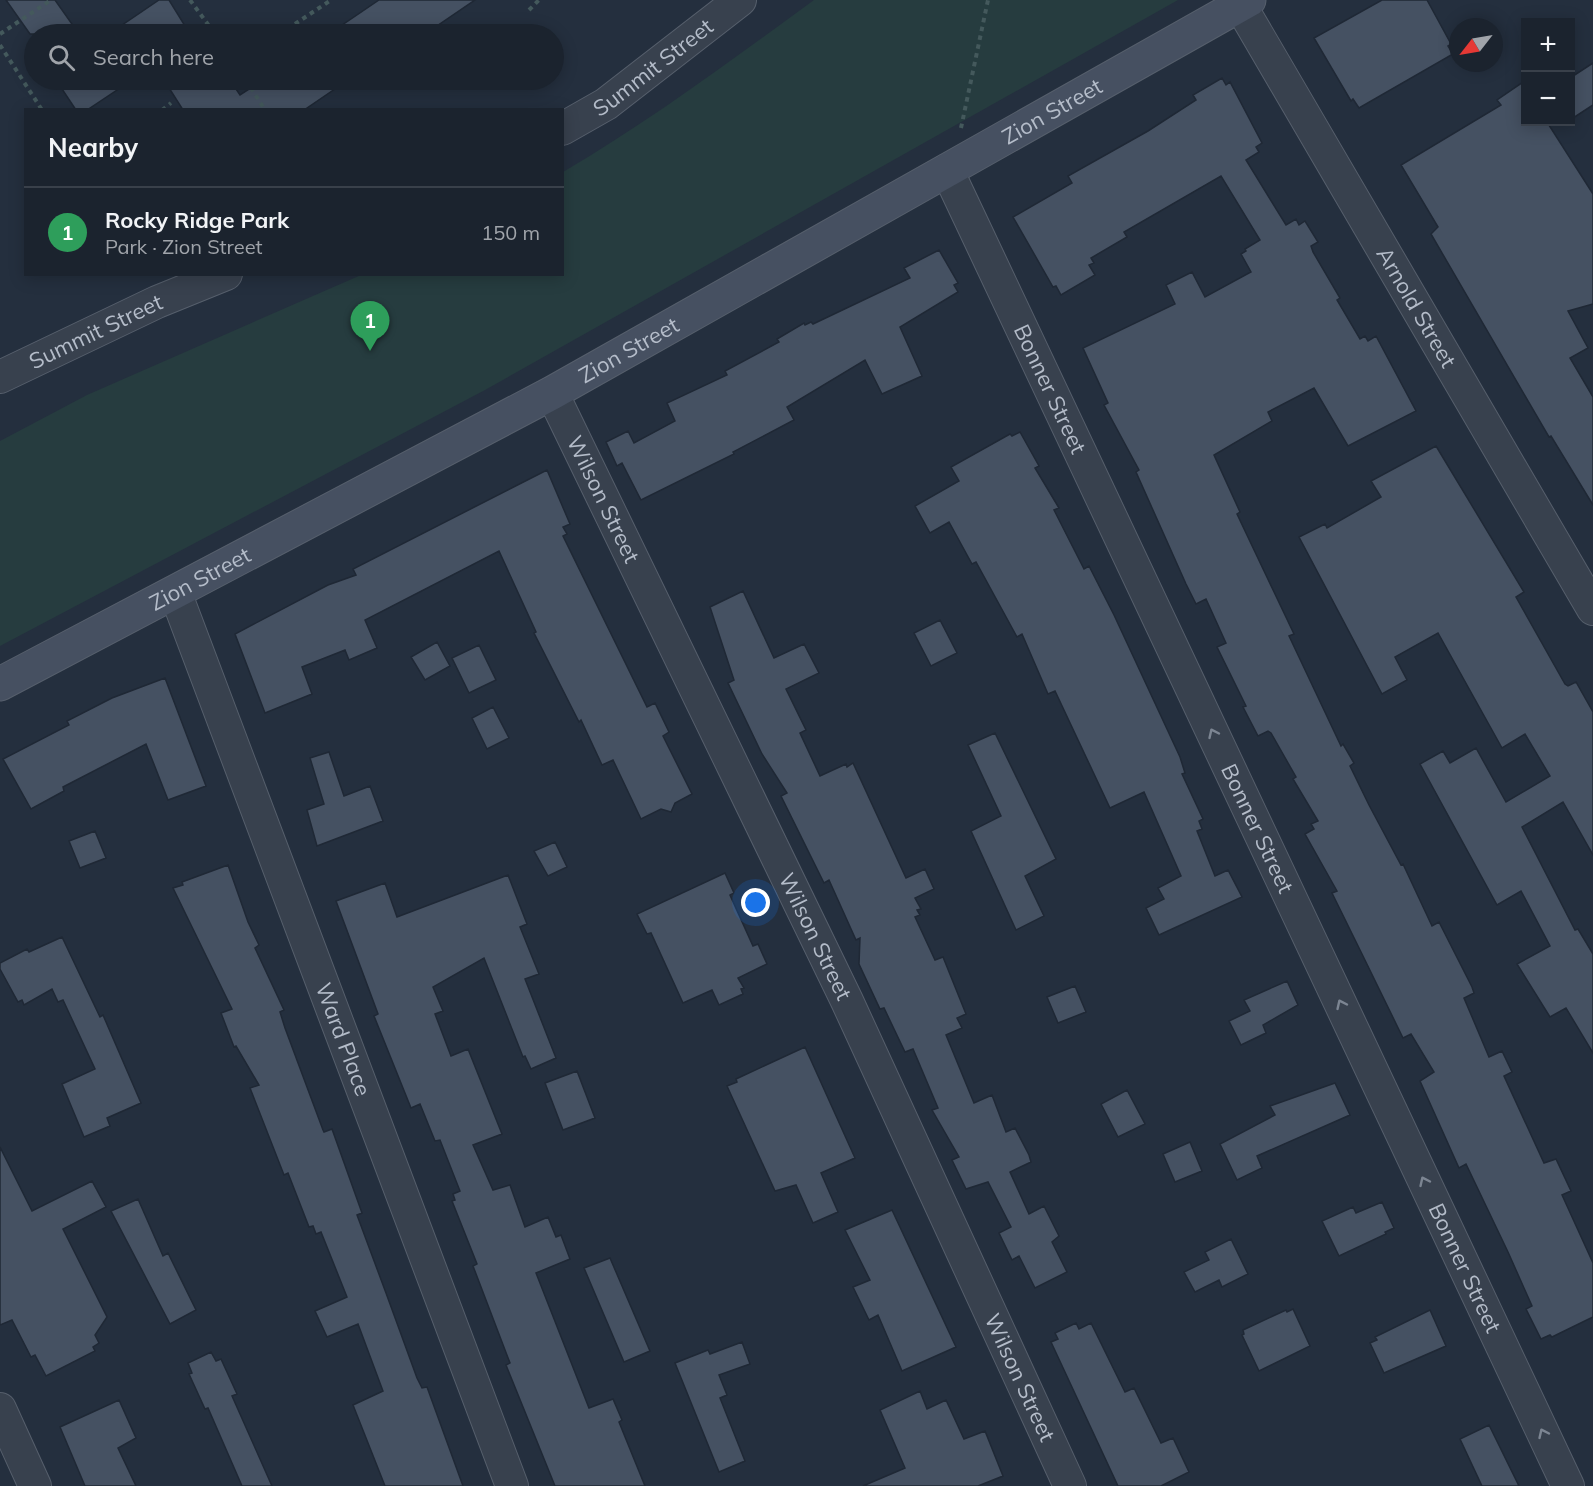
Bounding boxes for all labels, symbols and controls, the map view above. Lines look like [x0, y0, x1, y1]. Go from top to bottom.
street label: Summit Street [588, 12, 719, 123]
north arrow [1449, 18, 1503, 72]
map controls [1521, 18, 1575, 126]
button: + [1521, 18, 1575, 72]
search box [24, 24, 564, 90]
icon: search [45, 41, 78, 74]
text: Search here [93, 43, 214, 71]
street label: Zion Street [997, 72, 1107, 150]
button: − [1521, 72, 1575, 126]
text: Nearby [48, 131, 138, 164]
text: Rocky Ridge Park [105, 206, 289, 234]
text: 1 [62, 220, 74, 245]
text: 150 m [481, 220, 540, 245]
text: Park · Zion Street [105, 234, 263, 259]
street label: Arnold Street [1371, 242, 1463, 373]
street label: Summit Street [24, 287, 167, 375]
pin: 1 [350, 302, 389, 351]
street label: Zion Street [574, 310, 684, 389]
street label: Bonner Street [1008, 320, 1093, 458]
street label: Wilson Street [561, 431, 646, 568]
street label: Zion Street [145, 540, 256, 617]
one-way arrow [1209, 728, 1221, 739]
street label: Bonner Street [1215, 759, 1300, 898]
street label: Wilson Street [773, 868, 859, 1005]
your location [741, 888, 770, 917]
street label: Ward Place [310, 979, 378, 1100]
one-way arrow [1337, 1000, 1349, 1011]
one-way arrow [1420, 1176, 1432, 1187]
street label: Bonner Street [1423, 1199, 1508, 1337]
street label: Wilson Street [978, 1309, 1062, 1446]
one-way arrow [1539, 1429, 1551, 1440]

